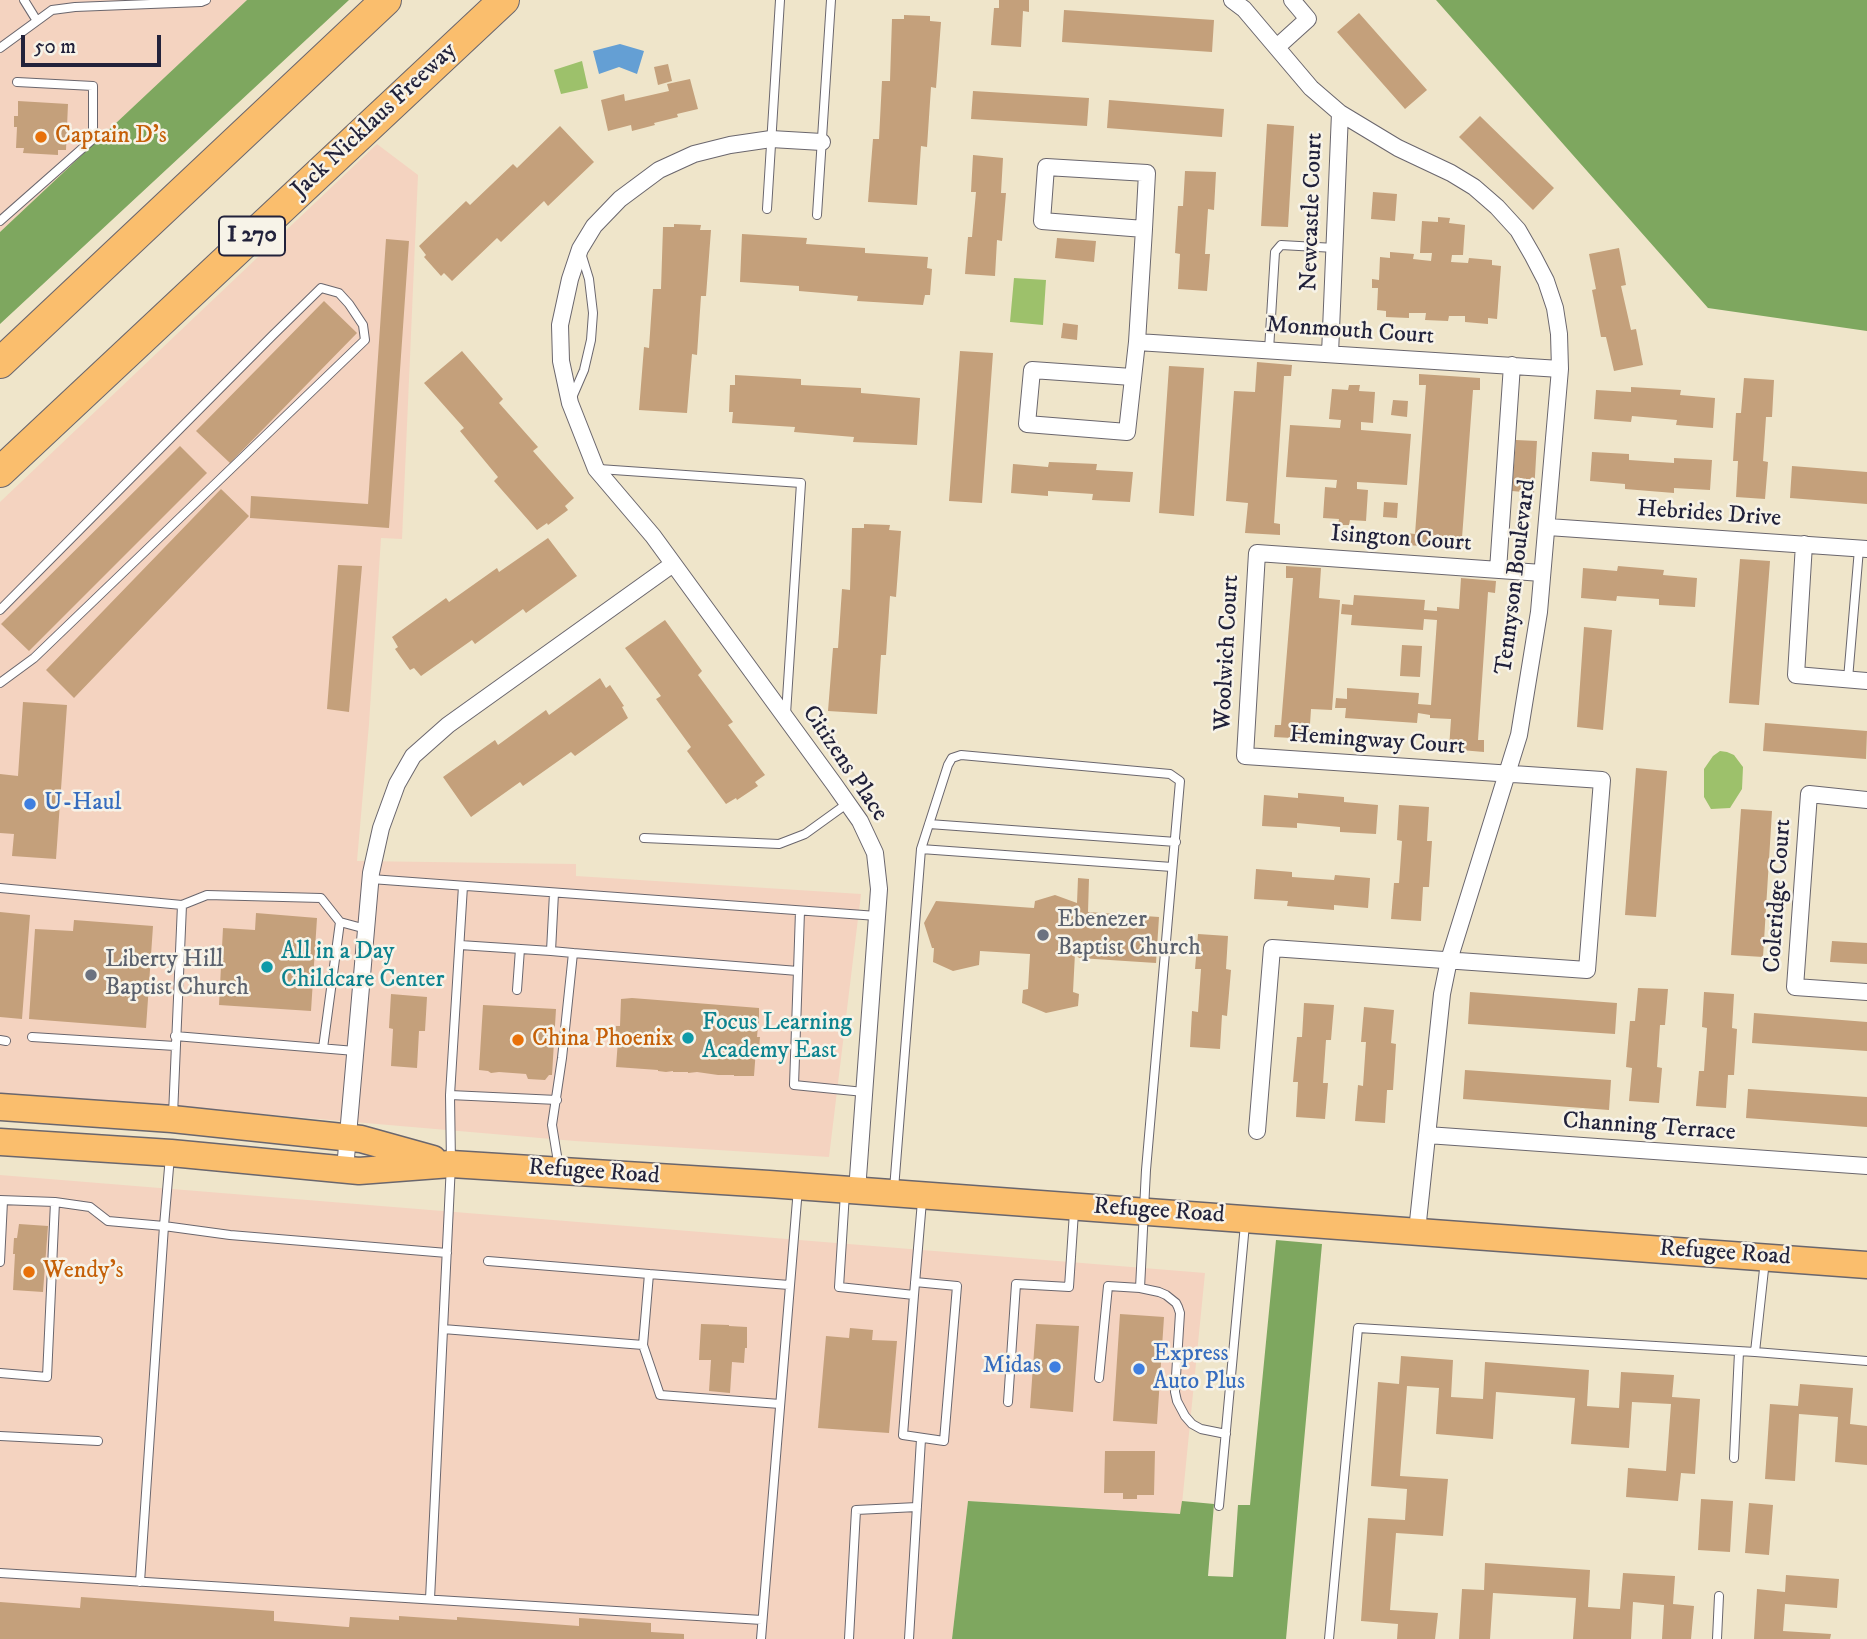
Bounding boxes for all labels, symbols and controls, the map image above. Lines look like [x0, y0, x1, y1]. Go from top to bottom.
scale bar [24, 21, 164, 65]
text: 50 m [34, 34, 76, 60]
street label: Jack Nicklaus Freeway [286, 37, 464, 205]
place label: Captain D's [55, 123, 167, 151]
marker: Captain D's [33, 129, 49, 145]
street label: Newcastle Court [1296, 132, 1330, 292]
road number: I 270 [219, 216, 285, 256]
street label: Monmouth Court [1265, 312, 1435, 352]
street label: Tennyson Boulevard [1491, 478, 1543, 676]
street label: Hebrides Drive [1636, 496, 1782, 534]
street label: Isington Court [1330, 521, 1472, 559]
street label: Woolwich Court [1210, 574, 1246, 732]
street label: Citizens Place [795, 701, 893, 827]
street label: Hemingway Court [1288, 721, 1466, 763]
place label: U-Haul [44, 790, 121, 818]
marker: U-Haul [22, 796, 38, 812]
street label: Coleridge Court [1759, 818, 1799, 974]
place label: Ebenezer Baptist Church [1057, 907, 1201, 963]
marker: Ebenezer Baptist Church [1035, 927, 1051, 943]
place label: All in a Day Childcare Center [281, 939, 444, 995]
place label: Liberty Hill Baptist Church [105, 947, 249, 1003]
marker: All in a Day Childcare Center [259, 959, 275, 975]
marker: Liberty Hill Baptist Church [83, 967, 99, 983]
place label: Focus Learning Academy East [702, 1010, 852, 1066]
place label: China Phoenix [532, 1026, 673, 1054]
marker: Focus Learning Academy East [680, 1030, 696, 1046]
marker: China Phoenix [510, 1032, 526, 1048]
street label: Channing Terrace [1562, 1108, 1736, 1148]
street label: Refugee Road [527, 1154, 661, 1192]
street label: Refugee Road [1092, 1193, 1226, 1231]
street label: Refugee Road [1658, 1235, 1792, 1273]
place label: Wendy's [43, 1258, 124, 1286]
marker: Wendy's [21, 1264, 37, 1280]
place label: Express Auto Plus [1153, 1341, 1245, 1397]
place label: Midas [983, 1353, 1041, 1381]
marker: Midas [1047, 1359, 1063, 1375]
marker: Express Auto Plus [1131, 1361, 1147, 1377]

